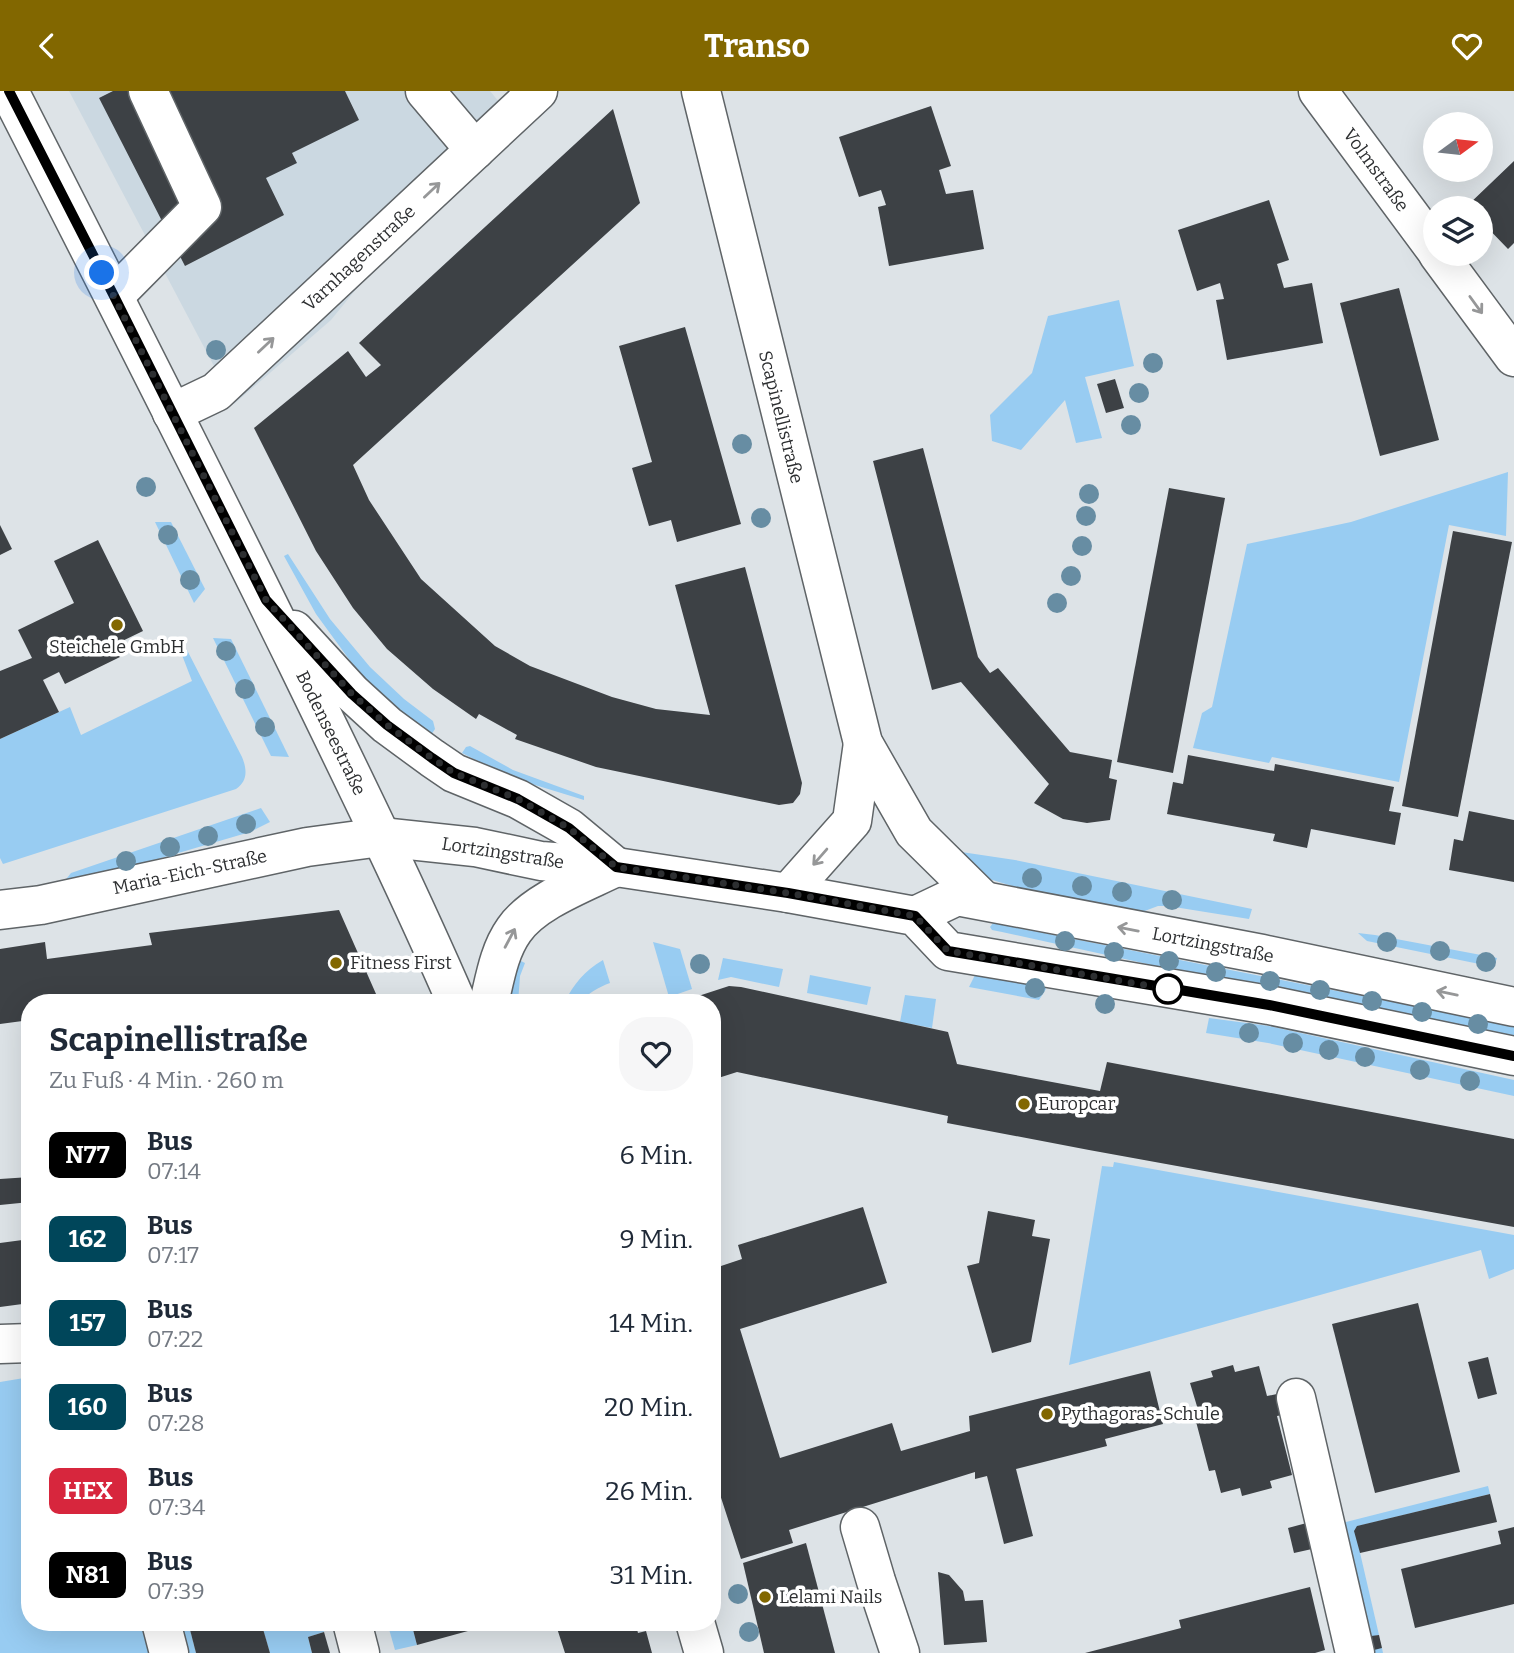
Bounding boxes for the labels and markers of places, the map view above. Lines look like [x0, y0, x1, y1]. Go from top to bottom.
marker: Steichele GmbH [109, 617, 125, 633]
place label: Steichele GmbH [49, 636, 185, 658]
place label: Fitness First [350, 952, 452, 974]
marker: Fitness First [328, 955, 344, 971]
unlabelled marker [1153, 974, 1183, 1004]
place label: Europcar [1038, 1093, 1115, 1115]
marker: Europcar [1016, 1096, 1032, 1112]
place label: Pythagoras-Schule [1061, 1403, 1220, 1425]
marker: Pythagoras-Schule [1039, 1406, 1055, 1422]
place label: Lelami Nails [779, 1586, 882, 1608]
marker: Lelami Nails [757, 1589, 773, 1605]

